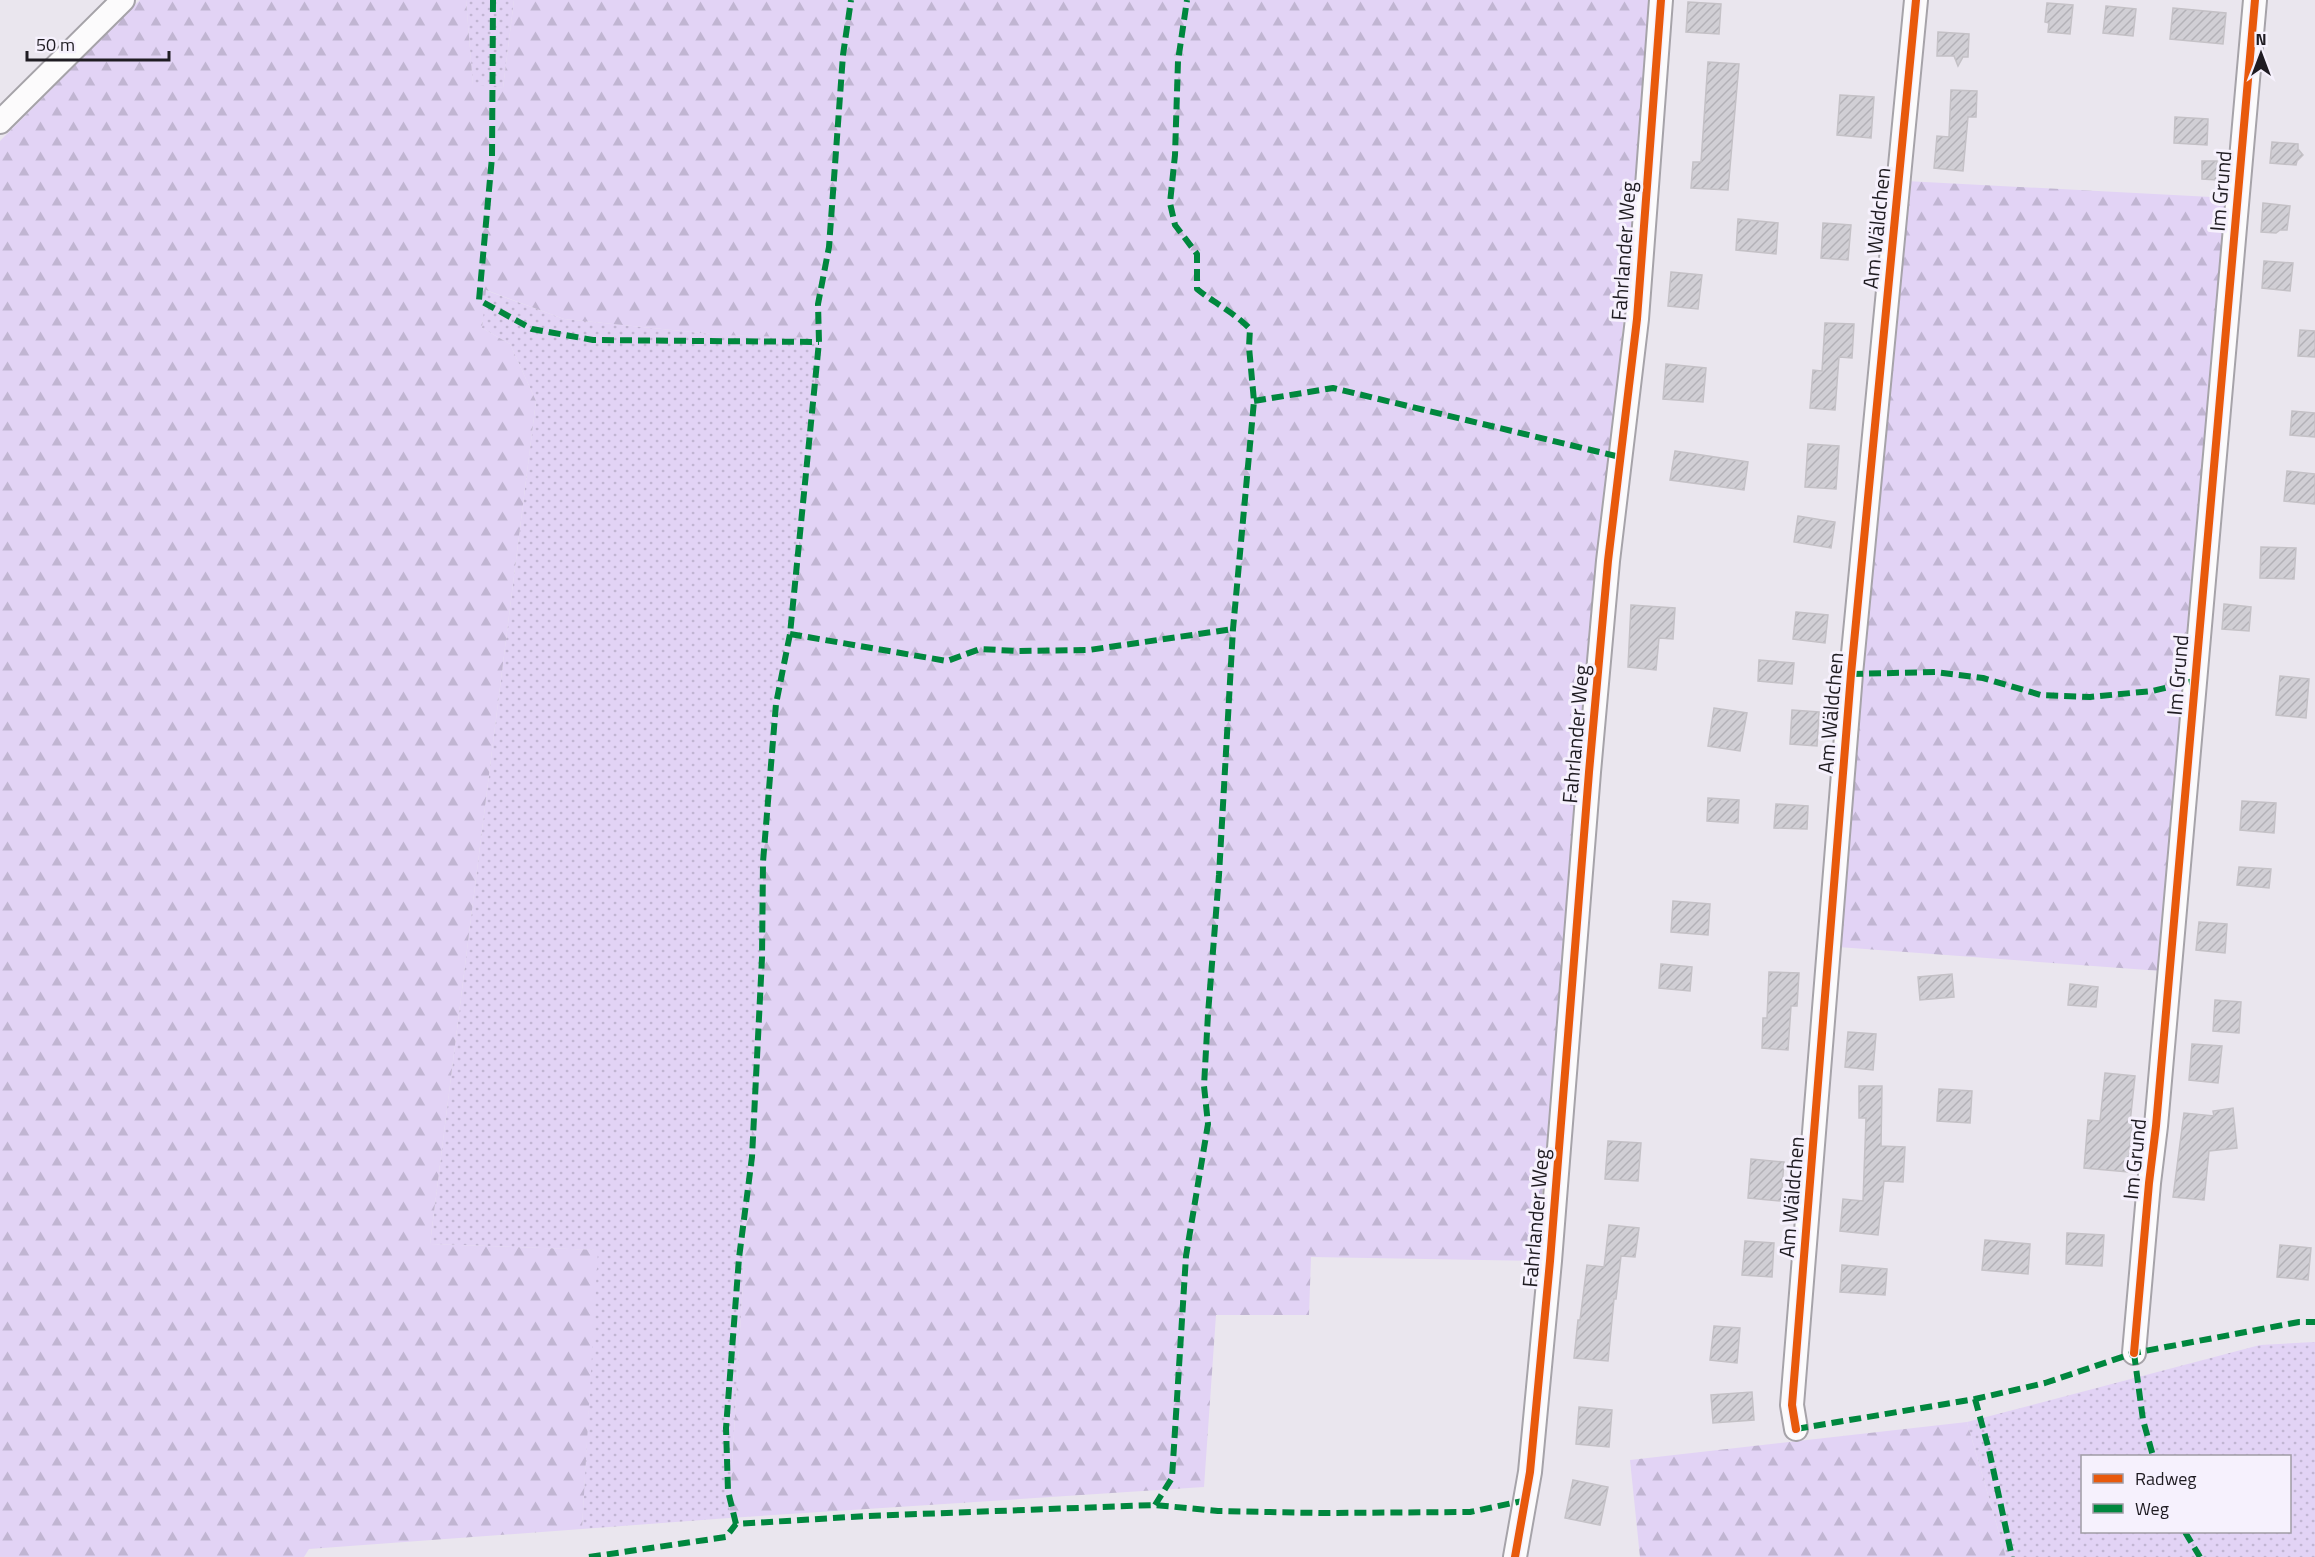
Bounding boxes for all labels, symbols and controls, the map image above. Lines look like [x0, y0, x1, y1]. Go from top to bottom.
scale bar [27, 24, 170, 62]
north arrow [2231, 24, 2291, 84]
text: N [2255, 27, 2267, 51]
text: 50 m [36, 31, 75, 58]
street label: Im Grund [2201, 149, 2239, 233]
street label: Am Wäldchen [1854, 166, 1898, 290]
street label: Fahrlander Weg [1602, 180, 1644, 322]
street label: Im Grund [2158, 633, 2196, 717]
street label: Am Wäldchen [1809, 651, 1851, 775]
street label: Fahrlander Weg [1553, 663, 1597, 805]
street label: Im Grund [2114, 1117, 2154, 1201]
street label: Am Wäldchen [1770, 1135, 1812, 1259]
street label: Fahrlander Weg [1513, 1147, 1557, 1289]
legend [2081, 1455, 2291, 1533]
text: Radweg [2135, 1465, 2197, 1492]
text: Weg [2135, 1495, 2169, 1522]

